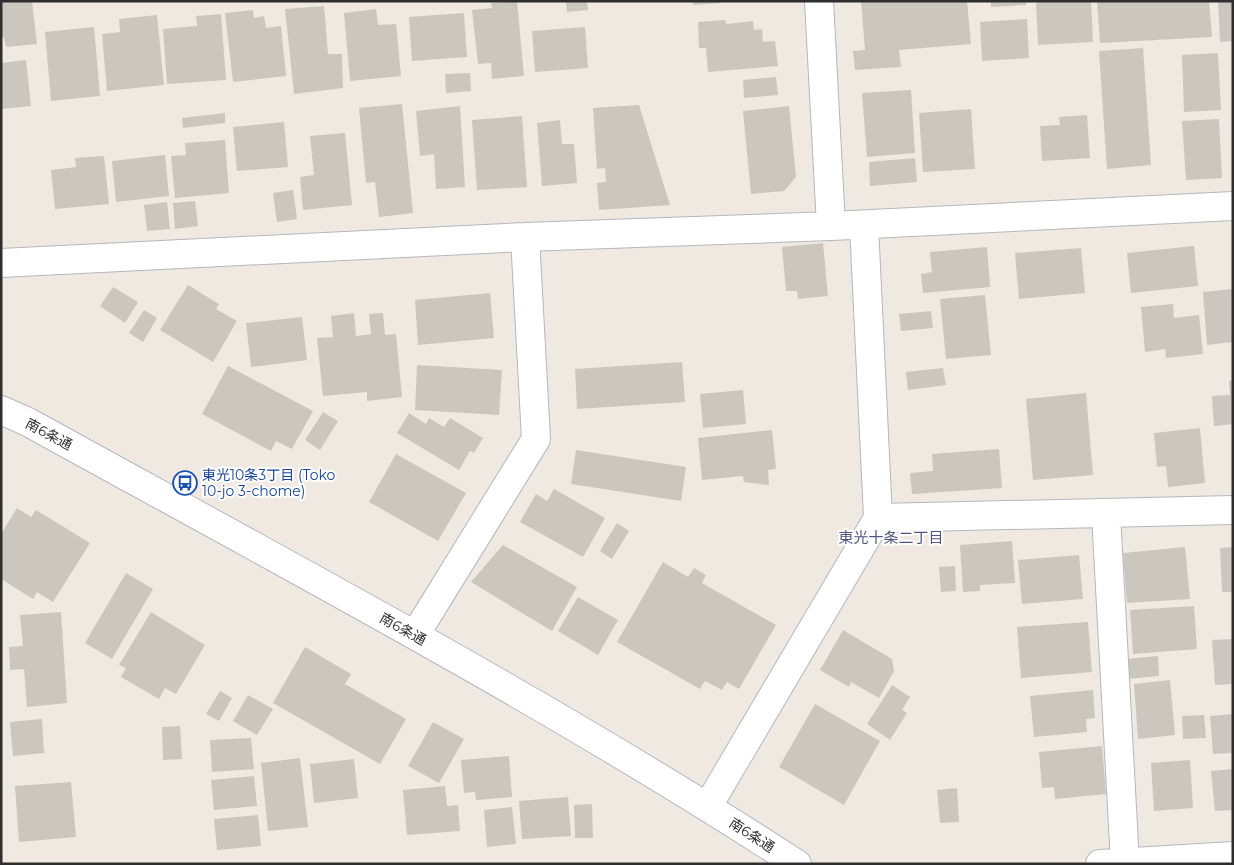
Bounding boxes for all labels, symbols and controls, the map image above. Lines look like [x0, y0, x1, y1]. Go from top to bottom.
street label: 南6条通 [22, 414, 76, 454]
place label: 東光10条3丁目 (Toko 10-jo 3-chome) [202, 466, 336, 500]
bus stop icon: 東光10条3丁目 (Toko 10-jo 3-chome) [172, 470, 198, 496]
district label: 東光十条二丁目 [838, 528, 944, 547]
street label: 南6条通 [377, 609, 429, 649]
street label: 南6条通 [726, 814, 778, 856]

